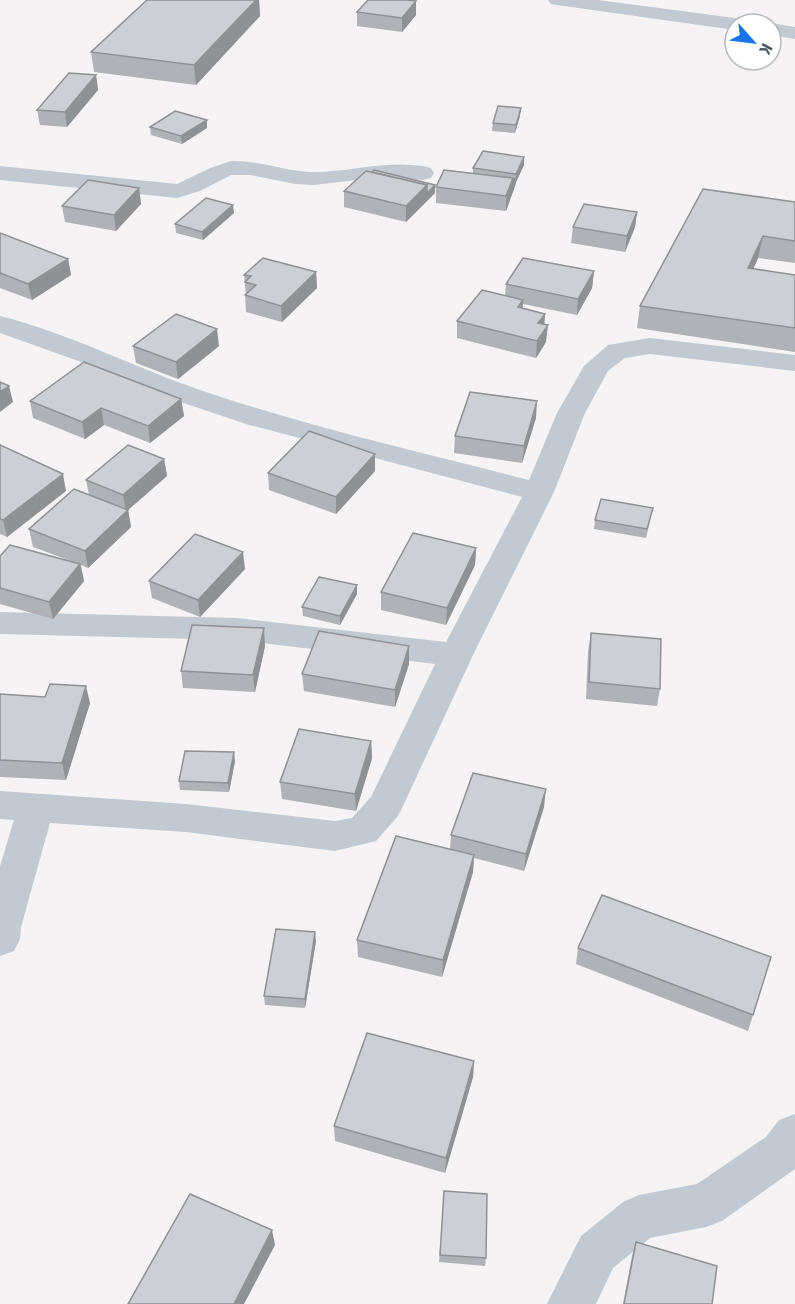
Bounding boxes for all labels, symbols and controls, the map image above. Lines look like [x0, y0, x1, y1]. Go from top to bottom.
north arrow [723, 12, 783, 72]
text: K [755, 40, 776, 58]

